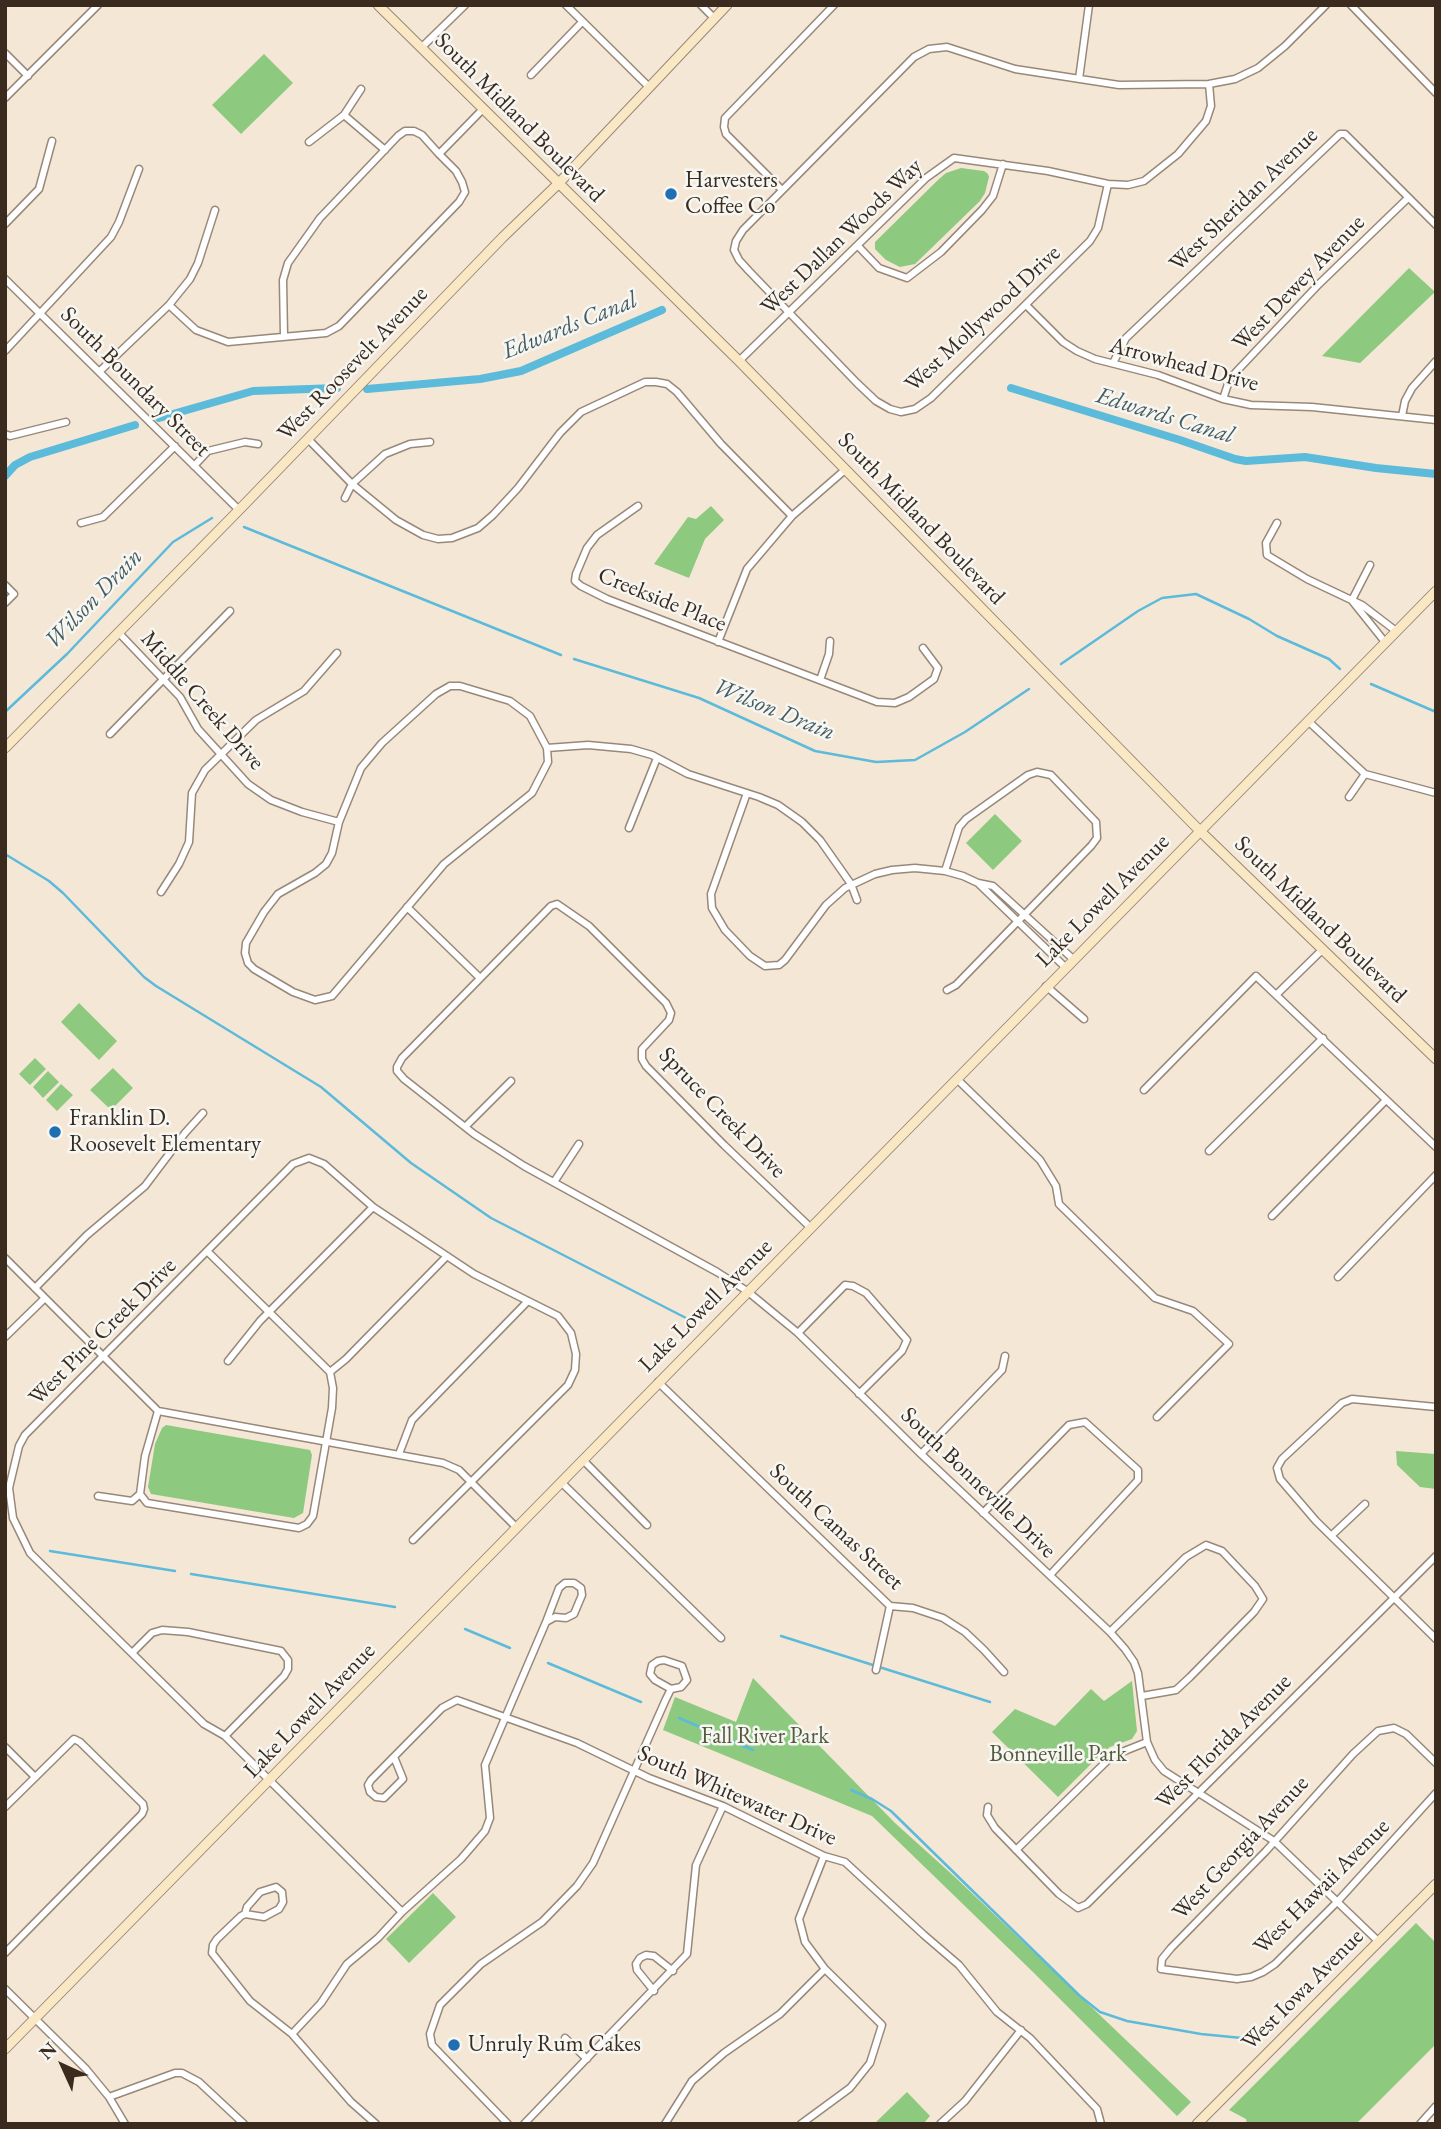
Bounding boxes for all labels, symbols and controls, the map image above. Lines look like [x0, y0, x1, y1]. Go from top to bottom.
street label: South Midland Boulevard [428, 27, 610, 209]
street label: West Sheridan Avenue [1164, 122, 1324, 278]
street label: West Dallan Woods Way [756, 153, 928, 321]
place label: Harvesters Coffee Co [685, 167, 778, 221]
marker: Harvesters Coffee Co [663, 186, 679, 202]
street label: West Dewey Avenue [1227, 209, 1371, 357]
street label: West Mollywood Drive [899, 240, 1067, 398]
street label: West Roosevelt Avenue [272, 281, 434, 447]
water label: Edwards Canal [498, 286, 642, 366]
street label: South Boundary Street [54, 301, 216, 463]
street label: Arrowhead Drive [1106, 332, 1262, 398]
water label: Edwards Canal [1093, 381, 1237, 451]
street label: South Midland Boulevard [832, 427, 1010, 611]
water label: Wilson Drain [39, 543, 149, 655]
street label: Creekside Place [594, 562, 730, 638]
street label: Middle Creek Drive [134, 626, 270, 776]
water label: Wilson Drain [709, 673, 839, 747]
street label: Lake Lowell Avenue [1031, 829, 1175, 973]
street label: South Midland Boulevard [1228, 831, 1412, 1009]
street label: Spruce Creek Drive [653, 1042, 791, 1184]
place label: Franklin D. Roosevelt Elementary [69, 1105, 261, 1159]
marker: Franklin D. Roosevelt Elementary [47, 1124, 63, 1140]
street label: Lake Lowell Avenue [634, 1234, 778, 1378]
street label: West Pine Creek Drive [23, 1252, 183, 1412]
street label: South Bonneville Drive [895, 1402, 1061, 1564]
street label: South Camas Street [763, 1458, 909, 1596]
street label: Lake Lowell Avenue [239, 1638, 381, 1784]
street label: West Florida Avenue [1150, 1668, 1298, 1816]
park label: Fall River Park [701, 1723, 829, 1751]
street label: South Whitewater Drive [633, 1740, 841, 1852]
park label: Bonneville Park [989, 1741, 1127, 1769]
street label: West Georgia Avenue [1167, 1770, 1315, 1926]
street label: West Hawaii Avenue [1248, 1813, 1396, 1961]
street label: West Iowa Avenue [1236, 1923, 1370, 2057]
north arrow [28, 2031, 98, 2101]
place label: Unruly Rum Cakes [468, 2031, 641, 2059]
text: N [34, 2037, 62, 2065]
marker: Unruly Rum Cakes [446, 2037, 462, 2053]

